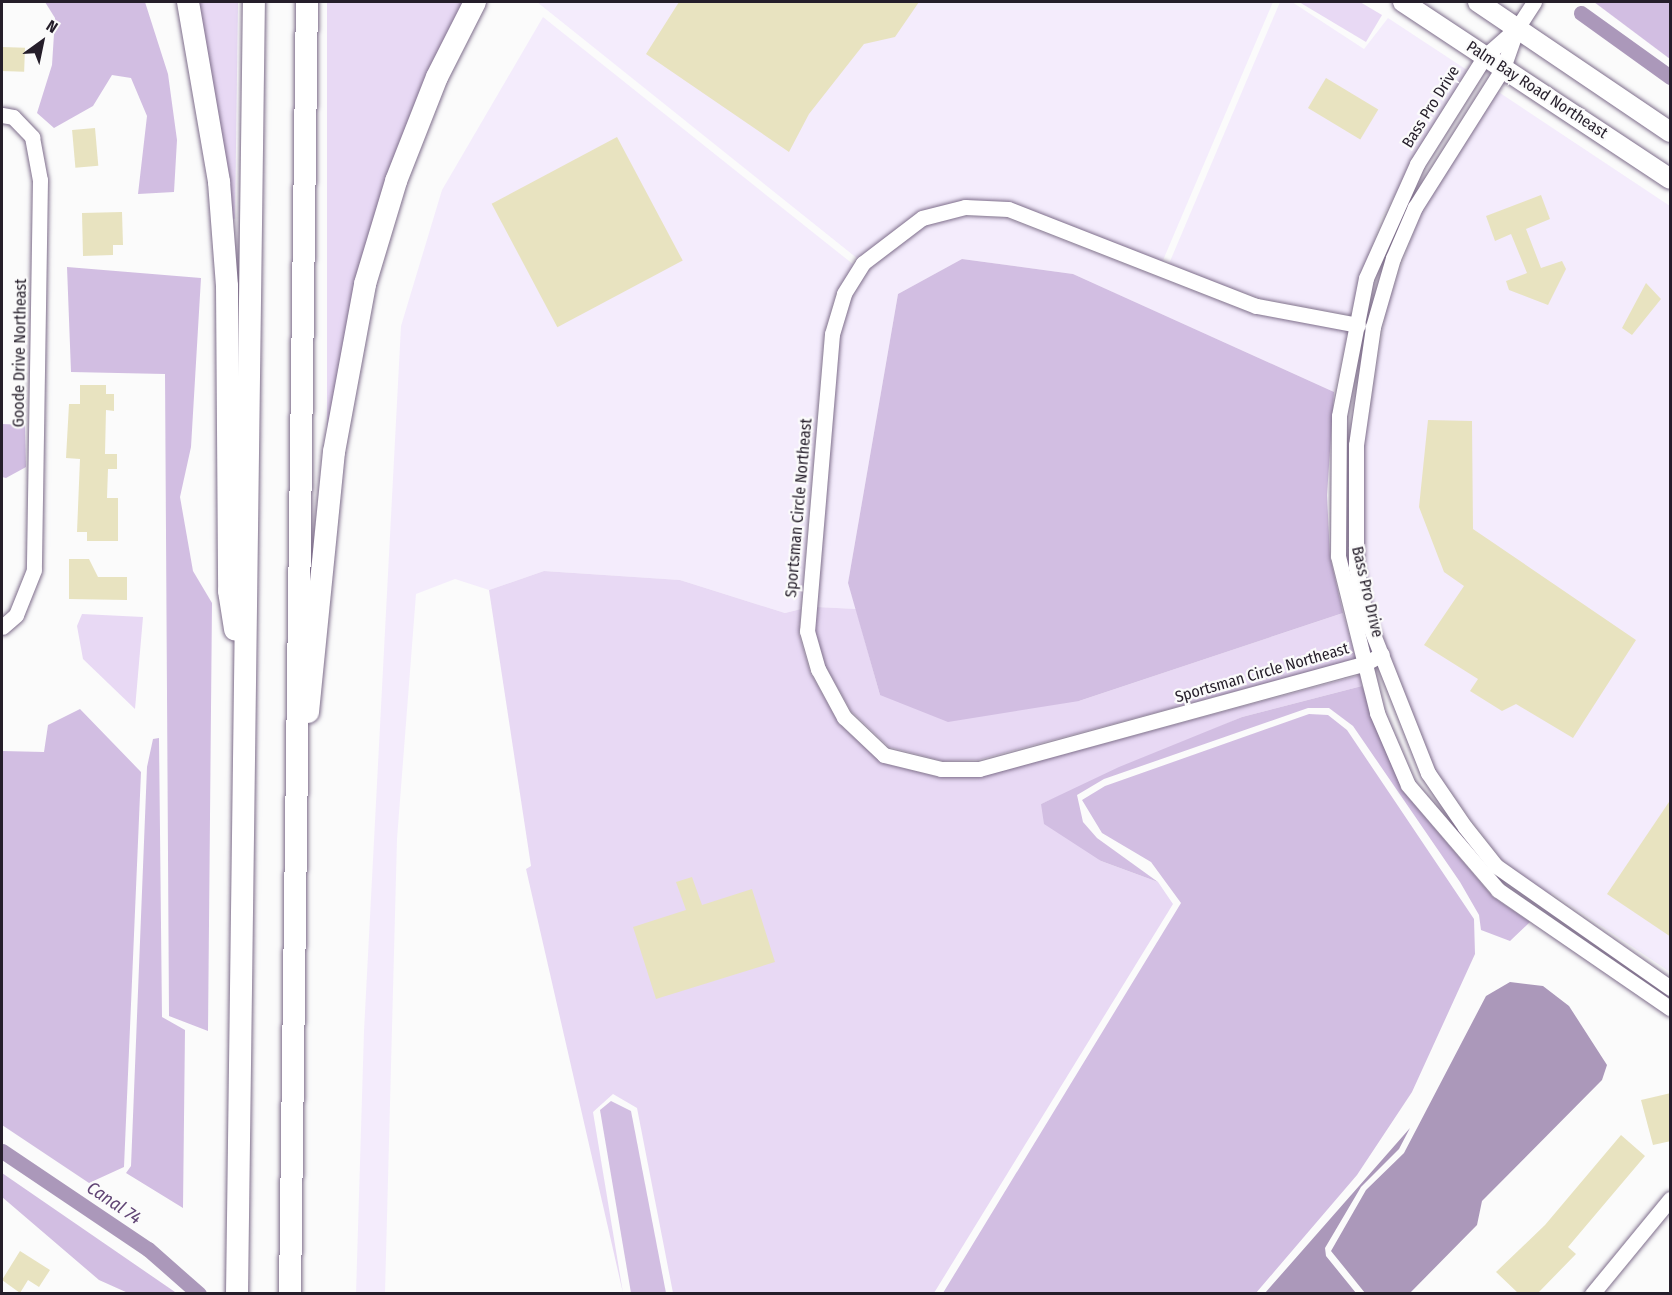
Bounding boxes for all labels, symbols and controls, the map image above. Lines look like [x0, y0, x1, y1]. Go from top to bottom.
north arrow [12, 12, 72, 72]
text: N [43, 16, 61, 37]
street label: Palm Bay Road Northeast [1463, 37, 1611, 143]
street label: Bass Pro Drive [1398, 62, 1464, 152]
street label: Goode Drive Northeast [9, 278, 31, 428]
street label: Sportsman Circle Northeast [782, 418, 816, 598]
street label: Bass Pro Drive [1347, 545, 1387, 639]
street label: Sportsman Circle Northeast [1173, 639, 1351, 707]
water label: Canal 74 [83, 1177, 145, 1229]

